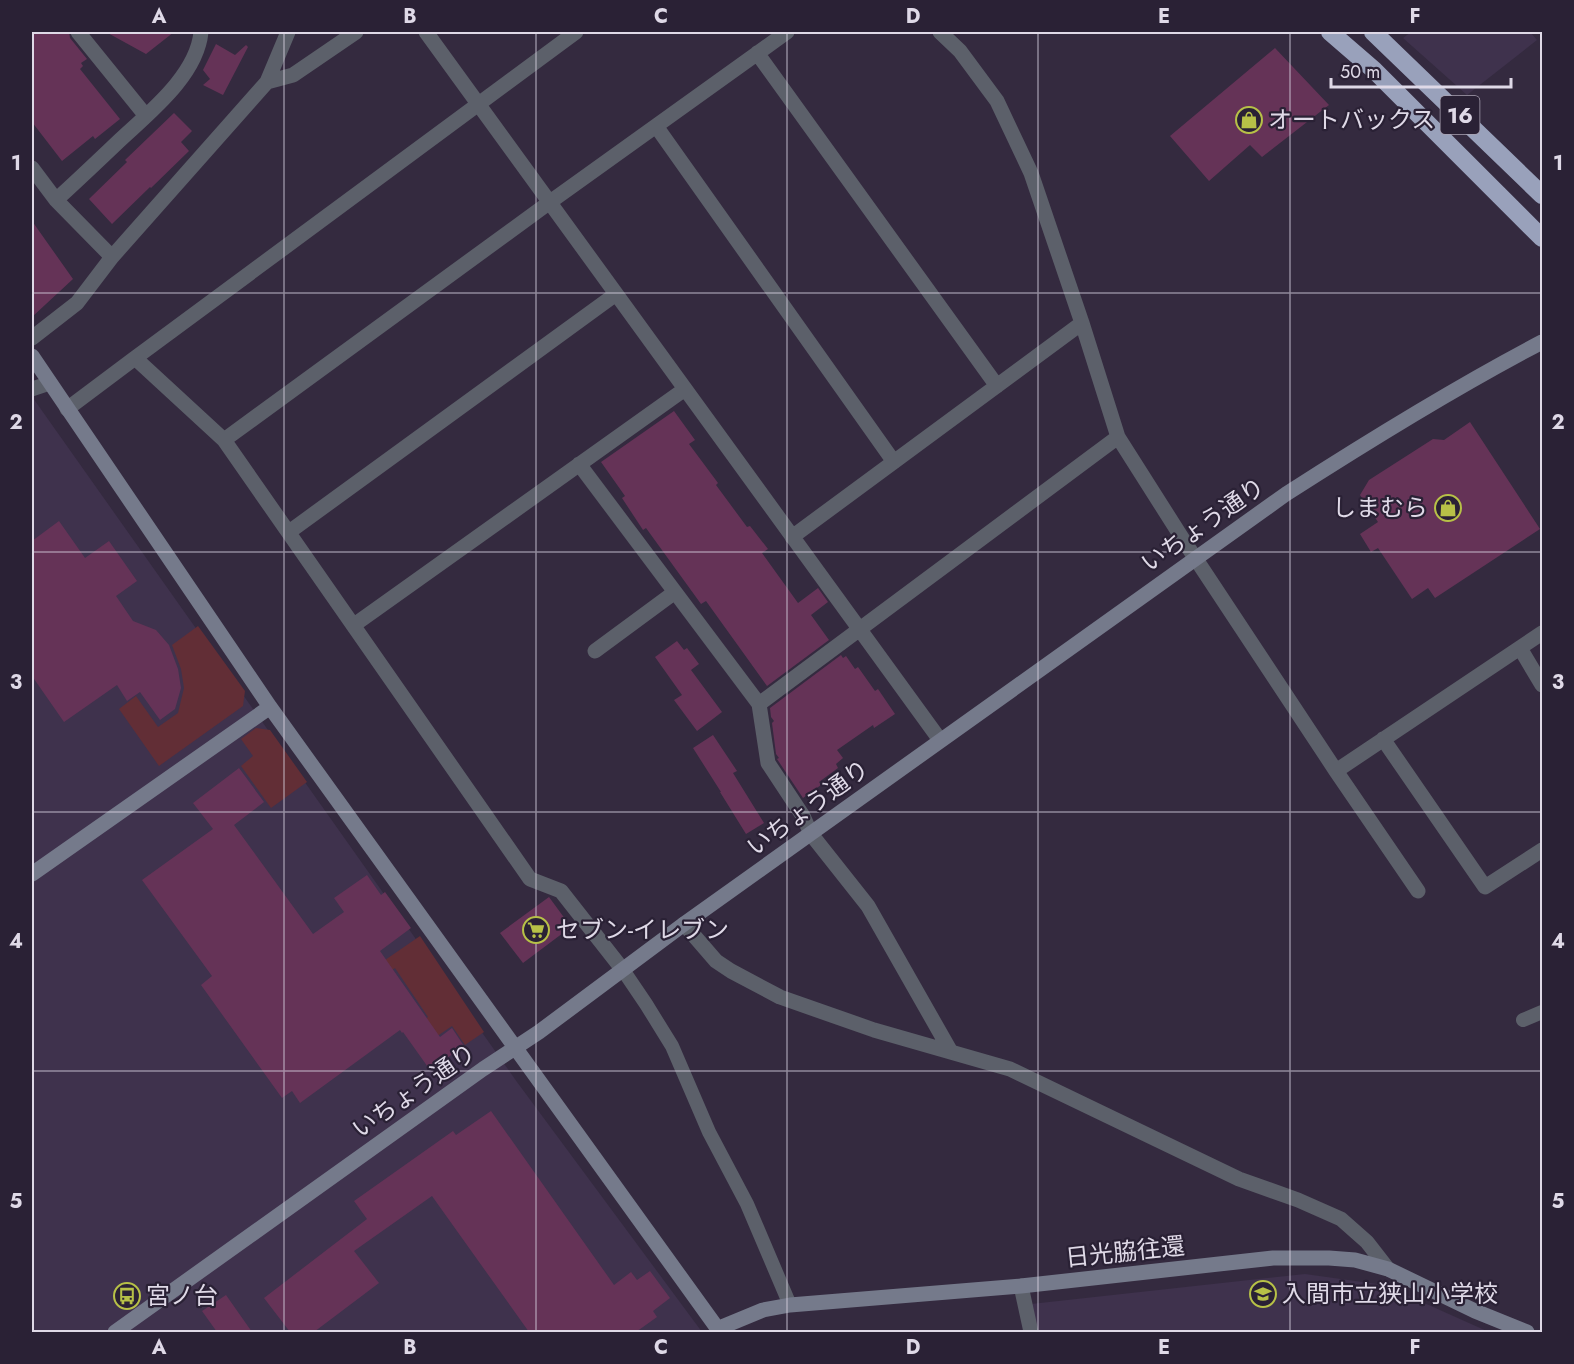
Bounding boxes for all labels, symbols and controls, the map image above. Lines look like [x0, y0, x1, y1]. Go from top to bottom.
text: A [151, 2, 167, 31]
text: B [403, 2, 417, 31]
text: C [654, 2, 668, 31]
text: D [906, 2, 920, 31]
text: E [1158, 2, 1170, 31]
text: F [1409, 2, 1421, 31]
scale bar [1331, 51, 1511, 89]
text: 50 m [1340, 59, 1380, 85]
road number: 16 [1440, 96, 1480, 134]
place label: オートバックス [1268, 102, 1435, 137]
shop icon: オートバックス [1234, 105, 1264, 135]
text: 1 [11, 149, 21, 178]
text: 1 [1553, 149, 1563, 178]
text: 2 [9, 408, 23, 437]
text: 2 [1551, 408, 1565, 437]
street label: いちょう通り [1134, 469, 1272, 580]
place label: しまむら [1332, 490, 1428, 525]
shop icon: しまむら [1433, 493, 1463, 523]
text: 3 [10, 668, 22, 697]
text: 3 [1552, 668, 1564, 697]
street label: いちょう通り [739, 751, 876, 864]
place label: セブン-イレブン [556, 912, 729, 947]
supermarket icon: セブン-イレブン [521, 915, 551, 945]
text: 4 [9, 927, 23, 956]
text: 4 [1551, 927, 1565, 956]
street label: いちょう通り [345, 1035, 483, 1146]
text: 5 [10, 1187, 23, 1216]
text: 5 [1552, 1187, 1565, 1216]
street label: 日光脇往還 [1063, 1228, 1186, 1275]
place label: 入間市立狭山小学校 [1282, 1276, 1498, 1311]
place label: 宮ノ台 [146, 1278, 218, 1313]
school or university icon: 入間市立狭山小学校 [1248, 1279, 1278, 1309]
bus stop icon: 宮ノ台 [112, 1281, 142, 1311]
text: A [151, 1333, 167, 1362]
text: B [403, 1333, 417, 1362]
text: C [654, 1333, 668, 1362]
text: D [906, 1333, 920, 1362]
text: E [1158, 1333, 1170, 1362]
text: F [1409, 1333, 1421, 1362]

